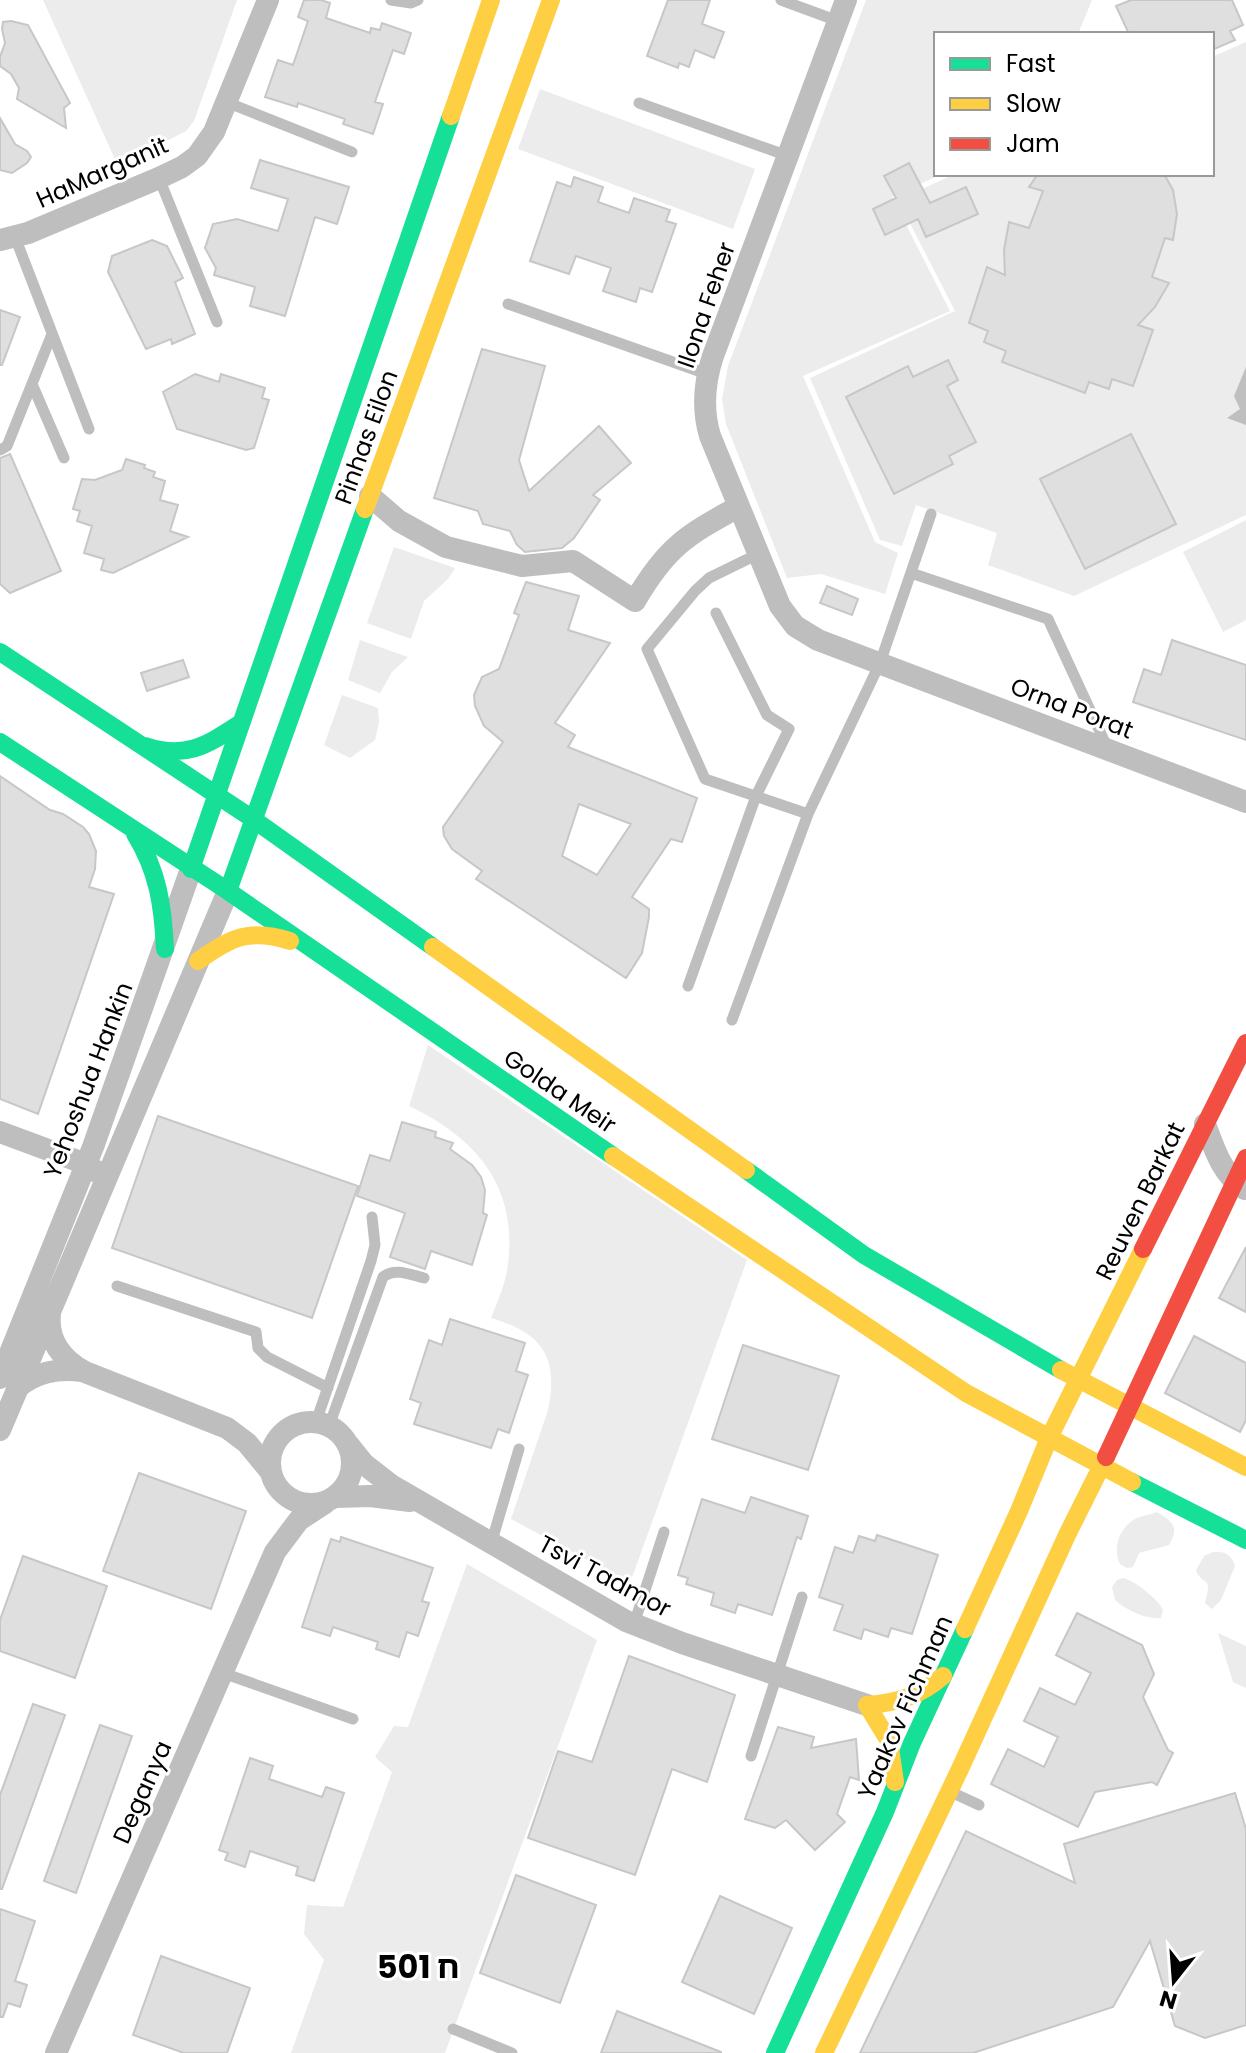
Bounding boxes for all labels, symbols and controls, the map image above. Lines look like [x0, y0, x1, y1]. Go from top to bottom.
legend [934, 32, 1214, 176]
text: Fast [1006, 47, 1056, 80]
text: Slow [1006, 87, 1061, 120]
text: Jam [1006, 127, 1060, 160]
street label: HaMarganit [31, 128, 173, 216]
street label: Ilona Feher [669, 237, 743, 372]
street label: Pinhas Eilon [326, 365, 406, 509]
street label: Orna Porat [1006, 669, 1138, 747]
street label: Yehoshua Hankin [35, 977, 141, 1183]
street label: Golda Meir [497, 1041, 623, 1141]
street label: Reuven Barkat [1087, 1116, 1193, 1286]
street label: Tsvi Tadmor [533, 1527, 677, 1625]
street label: Yaakov Fichman [850, 1610, 960, 1804]
street label: Deganya [105, 1735, 179, 1849]
north arrow [1134, 1941, 1214, 2021]
district label: ח 501 [377, 1944, 459, 1989]
text: N [1156, 1982, 1181, 2017]

